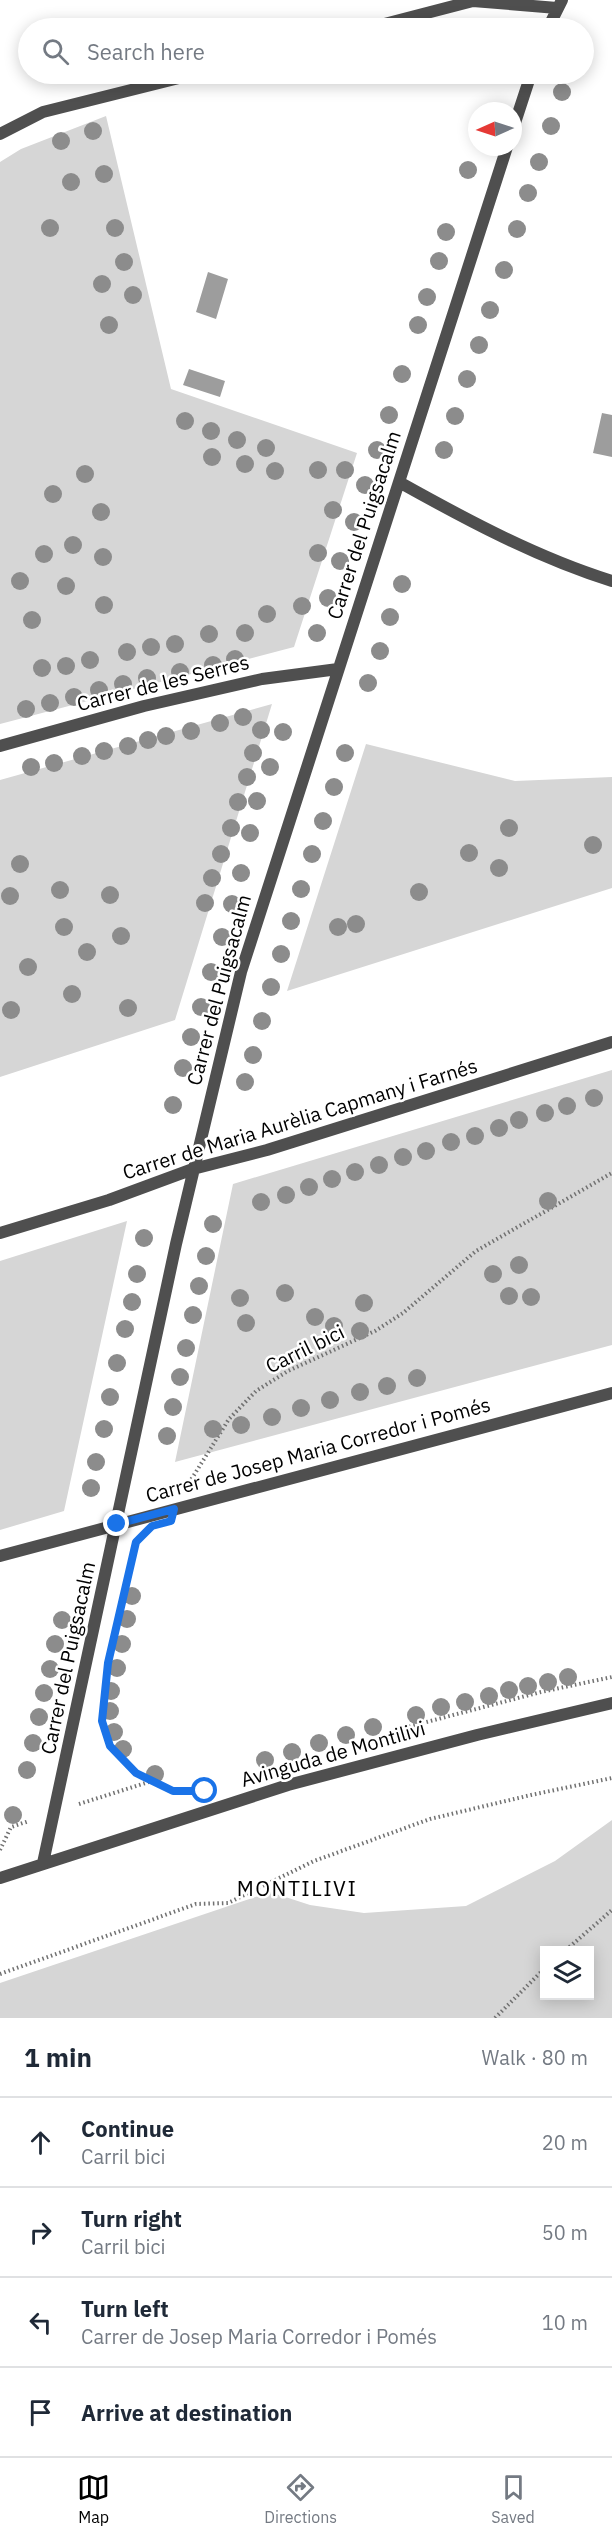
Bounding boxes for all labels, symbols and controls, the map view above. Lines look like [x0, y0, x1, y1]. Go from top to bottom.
search box [18, 18, 594, 84]
icon: search [39, 35, 72, 68]
text: Search here [87, 37, 205, 66]
north arrow [468, 102, 522, 156]
street label: Carrer del Puigsacalm [320, 427, 407, 622]
street label: Carrer de les Serres [74, 648, 252, 717]
street label: Carrer del Puigsacalm [180, 891, 257, 1088]
street label: Carrer de Maria Aurèlia Capmany i Farnés [119, 1052, 481, 1186]
street label: Carril bici [261, 1318, 349, 1379]
street label: Carrer de Josep Maria Corredor i Pomés [142, 1390, 493, 1509]
route end [103, 1510, 129, 1536]
street label: Carrer del Puigsacalm [34, 1559, 101, 1757]
street label: Avinguda de Montilivi [237, 1714, 428, 1793]
route start [191, 1777, 217, 1803]
district label: MONTILIVI [237, 1874, 357, 1902]
map controls [540, 1946, 594, 2000]
button: layers [540, 1946, 594, 2000]
text: 1 min [24, 2040, 92, 2074]
text: Walk · 80 m [482, 2044, 588, 2071]
text: Continue [81, 2114, 174, 2143]
icon: ahead [24, 2126, 57, 2159]
text: 20 m [542, 2129, 588, 2156]
text: Carril bici [81, 2143, 166, 2170]
text: Turn right [81, 2204, 182, 2233]
icon: right [24, 2216, 57, 2249]
text: 50 m [542, 2219, 588, 2246]
text: Carril bici [81, 2233, 166, 2260]
text: Turn left [81, 2294, 169, 2323]
icon: left [24, 2306, 57, 2339]
text: 10 m [542, 2309, 588, 2336]
text: Carrer de Josep Maria Corredor i Pomés [81, 2323, 437, 2350]
icon: arrive [24, 2396, 57, 2429]
text: Arrive at destination [81, 2398, 292, 2427]
tab: Map [77, 2471, 110, 2527]
tab: Directions [264, 2471, 337, 2527]
tab: Saved [491, 2471, 535, 2527]

